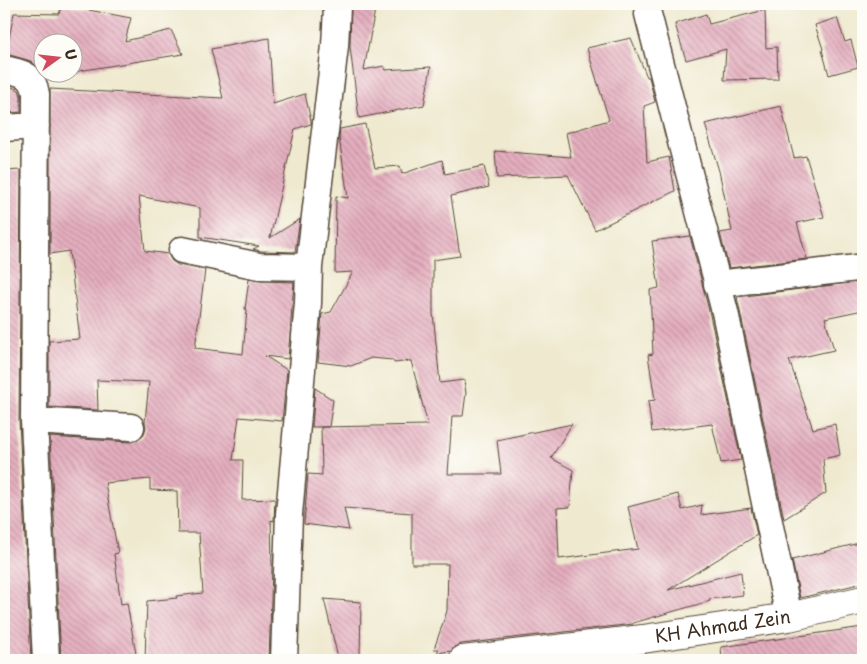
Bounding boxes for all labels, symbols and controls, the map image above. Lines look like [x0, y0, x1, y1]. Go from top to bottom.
north arrow [32, 32, 82, 82]
text: U [60, 47, 83, 62]
street label: KH Ahmad Zein [653, 602, 793, 649]

